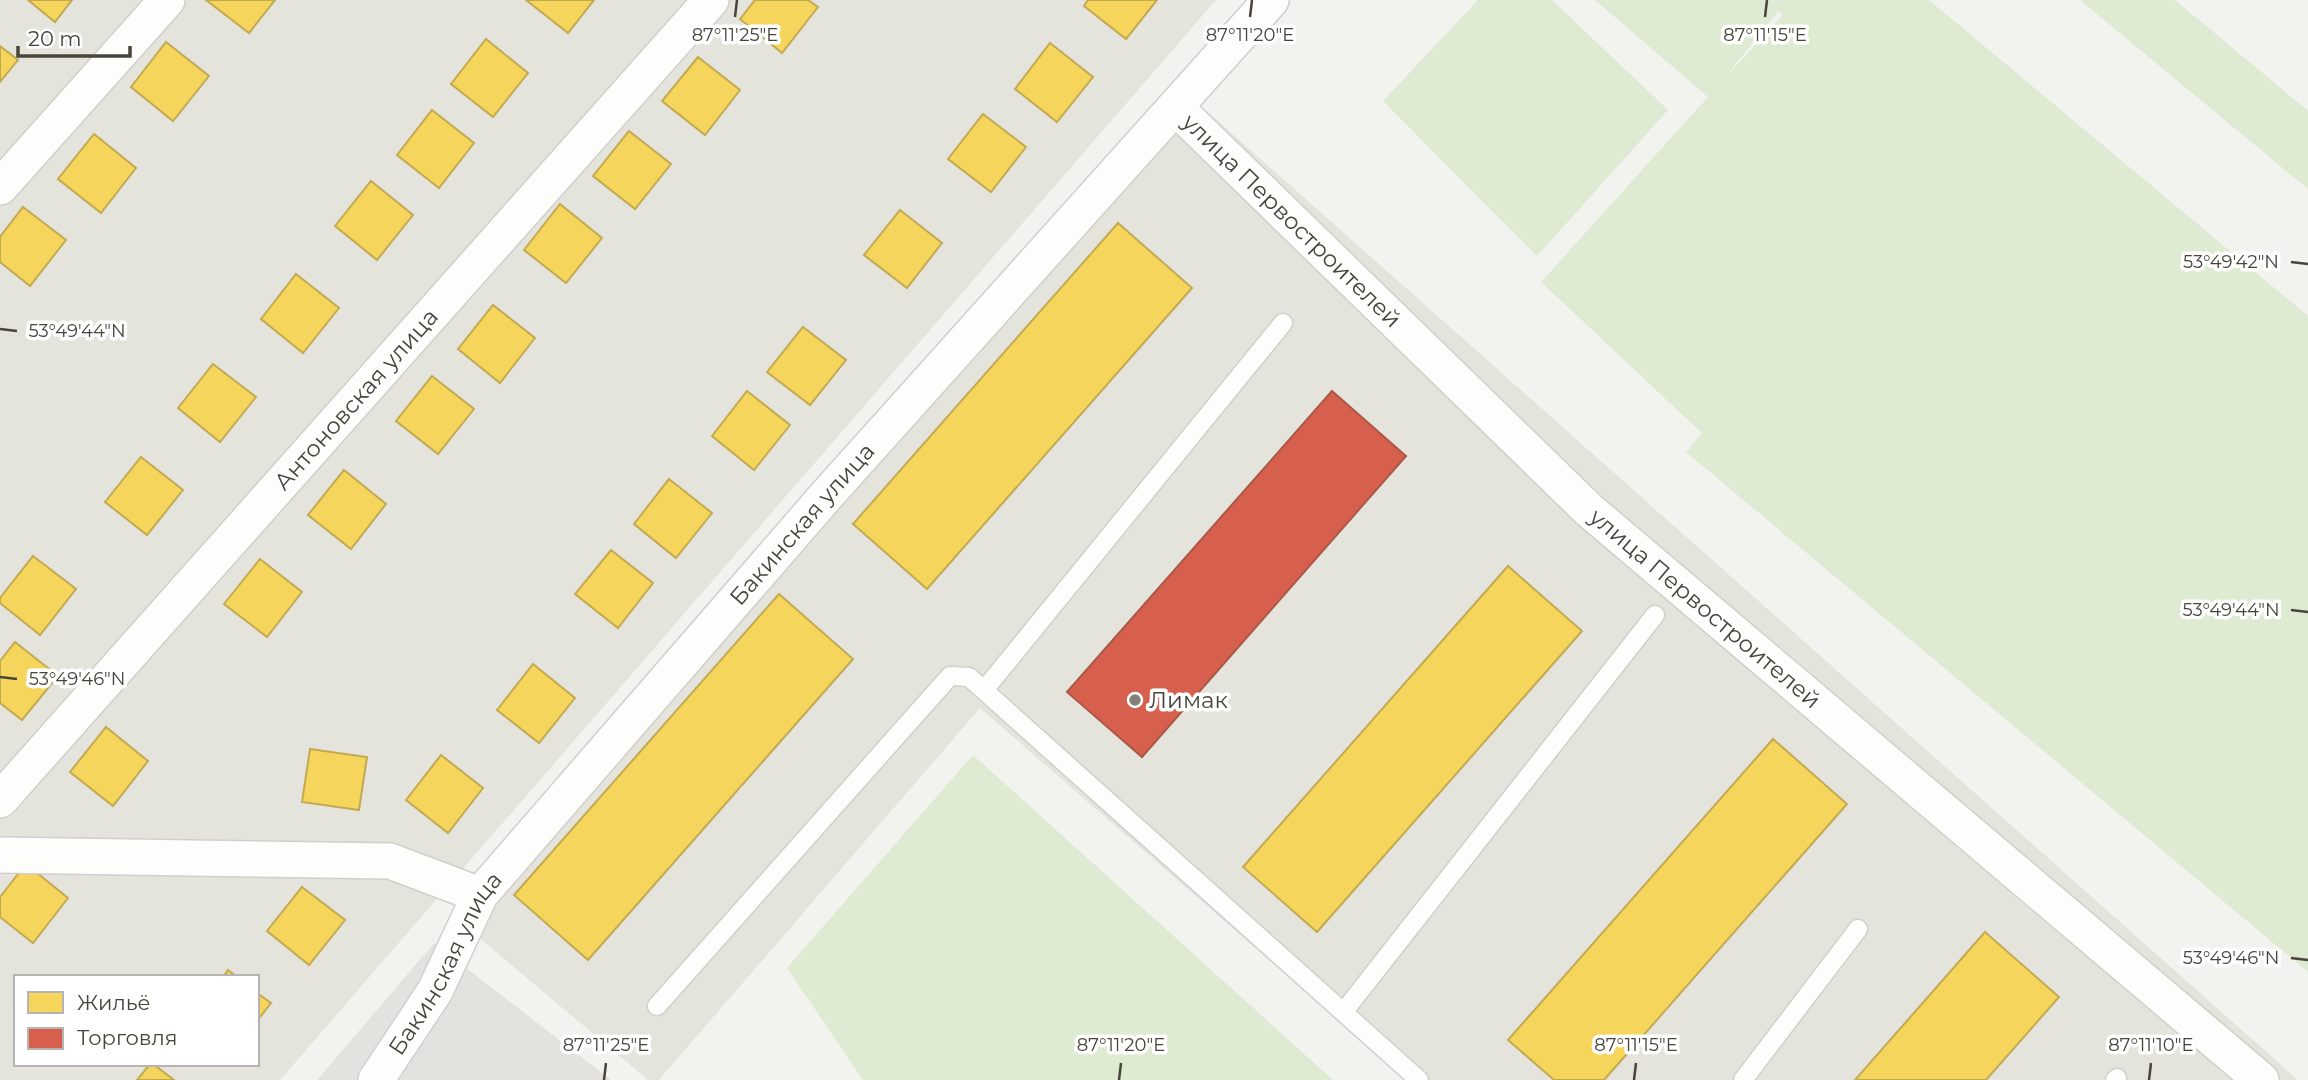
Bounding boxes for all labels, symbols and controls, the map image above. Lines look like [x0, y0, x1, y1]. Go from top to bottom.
scale bar [18, 14, 130, 58]
text: 87°11'25"E [692, 24, 778, 46]
text: 87°11'20"E [1206, 24, 1294, 46]
text: 87°11'15"E [1723, 24, 1807, 46]
text: 20 m [28, 26, 82, 51]
street label: улица Первостроителей [1176, 107, 1407, 333]
text: 53°49'42"N [2183, 251, 2279, 273]
street label: Антоновская улица [268, 303, 444, 496]
text: 53°49'44"N [28, 320, 126, 342]
street label: Бакинская улица [724, 437, 881, 611]
street label: улица Первостроителей [1583, 502, 1826, 714]
text: 53°49'44"N [2182, 599, 2280, 621]
text: 53°49'46"N [29, 668, 125, 690]
place label: Лимак [1149, 686, 1228, 714]
marker: Лимак [1127, 692, 1143, 708]
street label: Бакинская улица [383, 866, 508, 1060]
text: 53°49'46"N [2183, 947, 2279, 969]
legend [14, 975, 259, 1066]
text: Жильё [77, 990, 151, 1015]
text: Торговля [77, 1025, 178, 1050]
text: 87°11'25"E [563, 1034, 649, 1056]
text: 87°11'20"E [1077, 1034, 1165, 1056]
text: 87°11'15"E [1594, 1034, 1678, 1056]
text: 87°11'10"E [2108, 1034, 2194, 1056]

